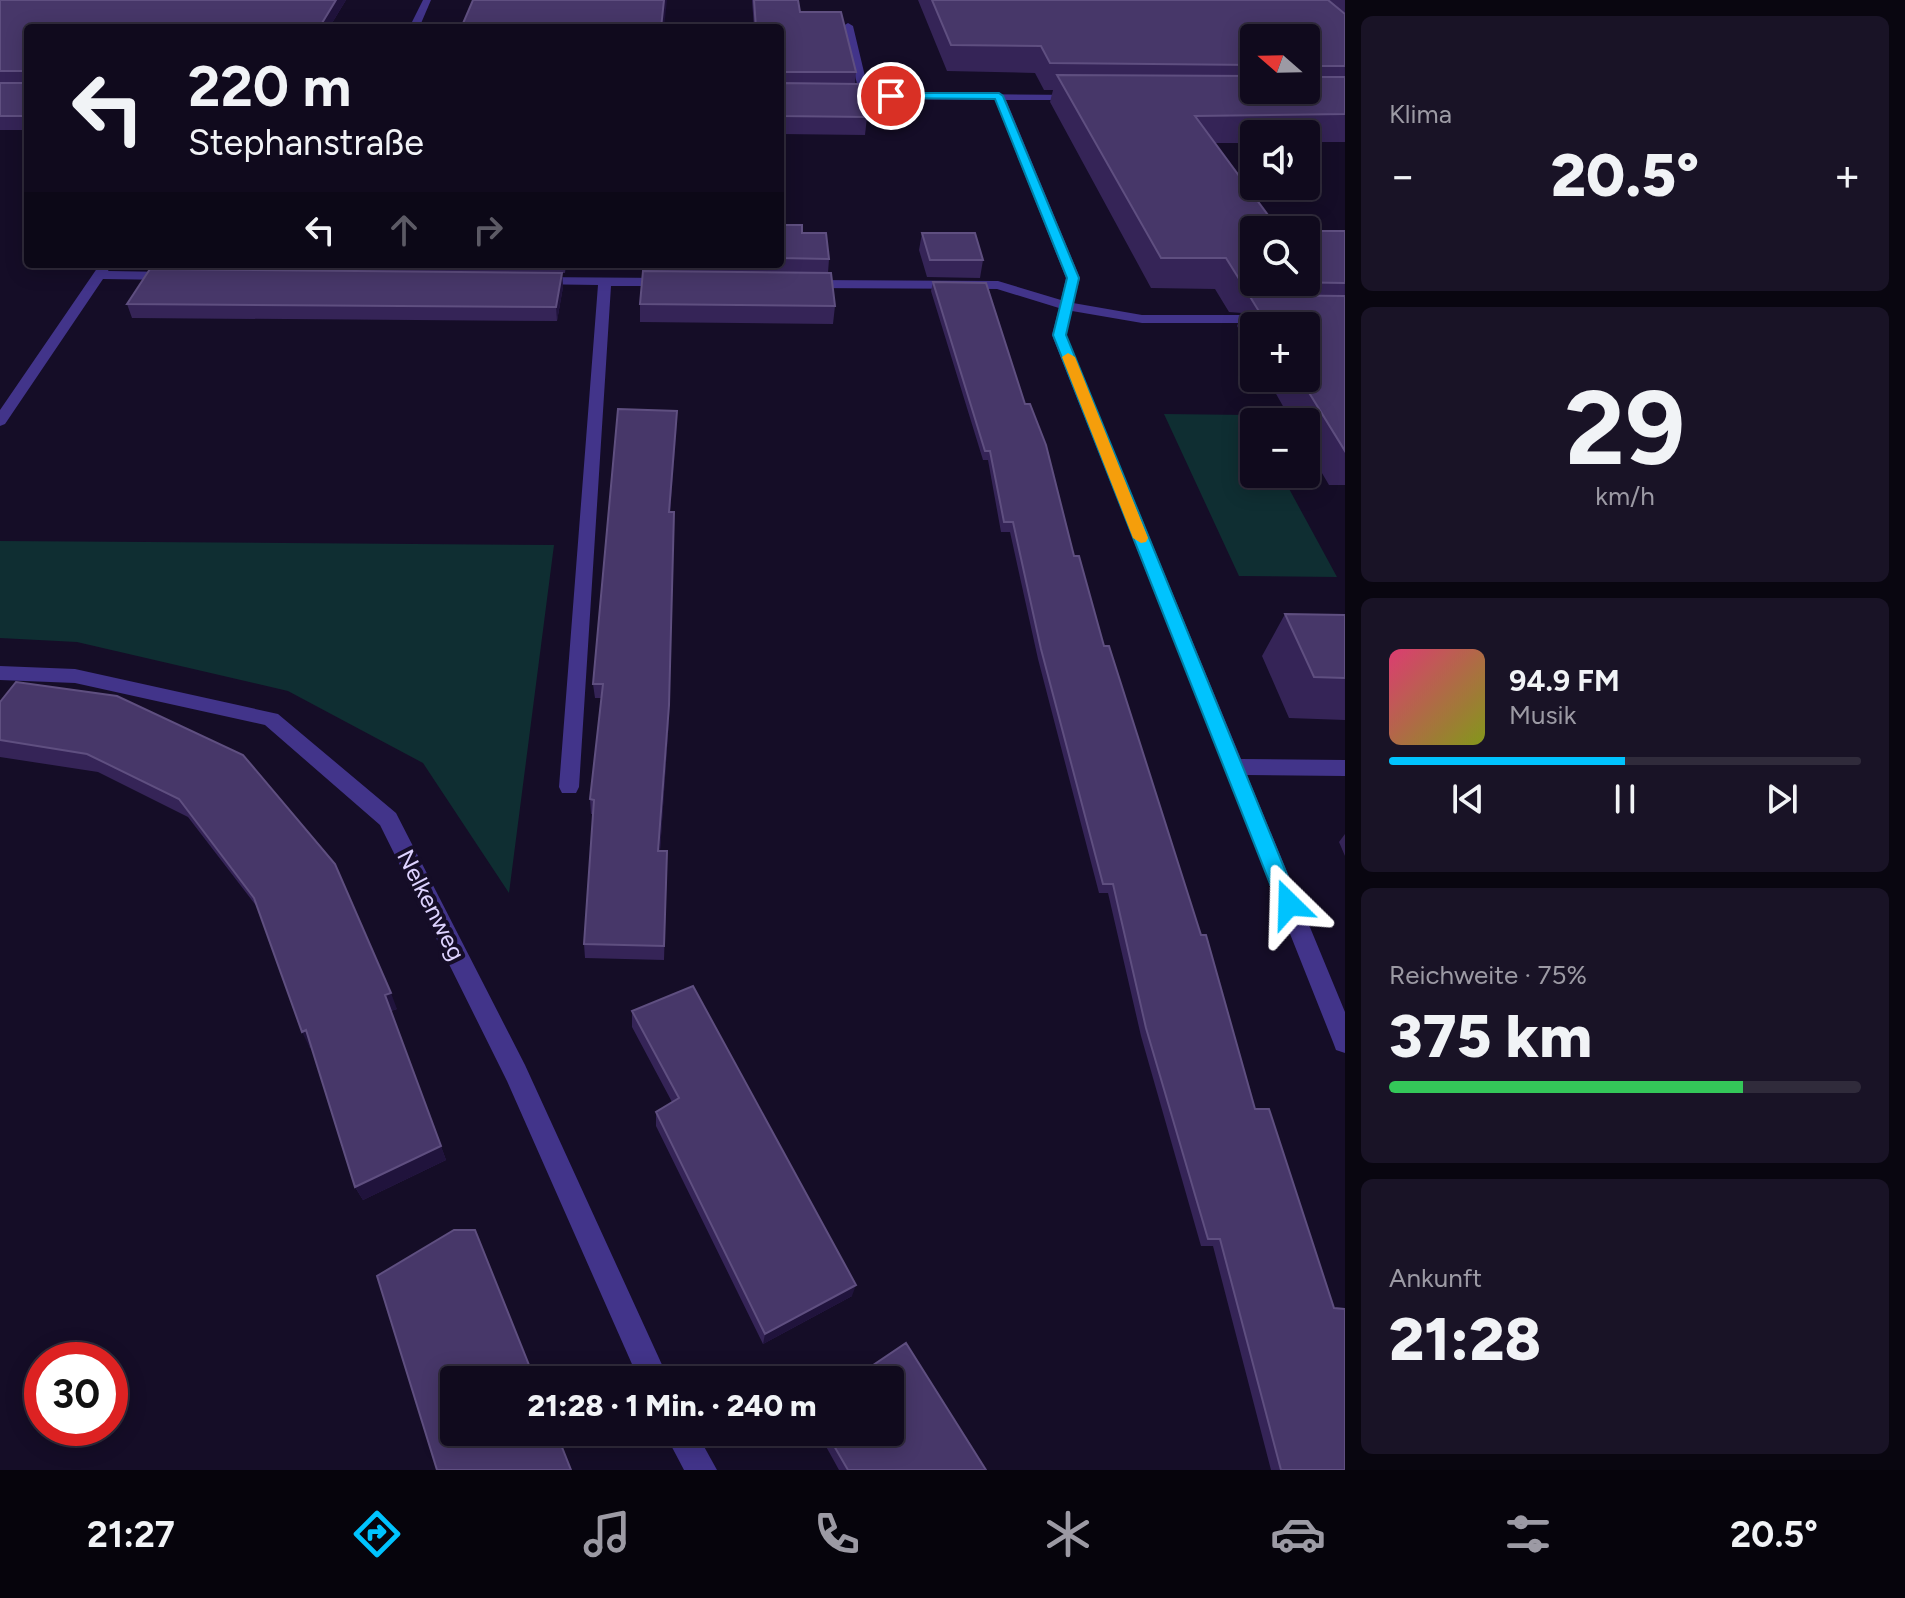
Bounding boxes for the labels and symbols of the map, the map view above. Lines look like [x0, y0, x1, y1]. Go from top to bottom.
north arrow [1240, 24, 1320, 104]
pin [857, 62, 925, 130]
street label: Nelkenweg [391, 845, 472, 965]
position arrow [1247, 862, 1331, 946]
speed limit sign: 30 [24, 1342, 128, 1446]

